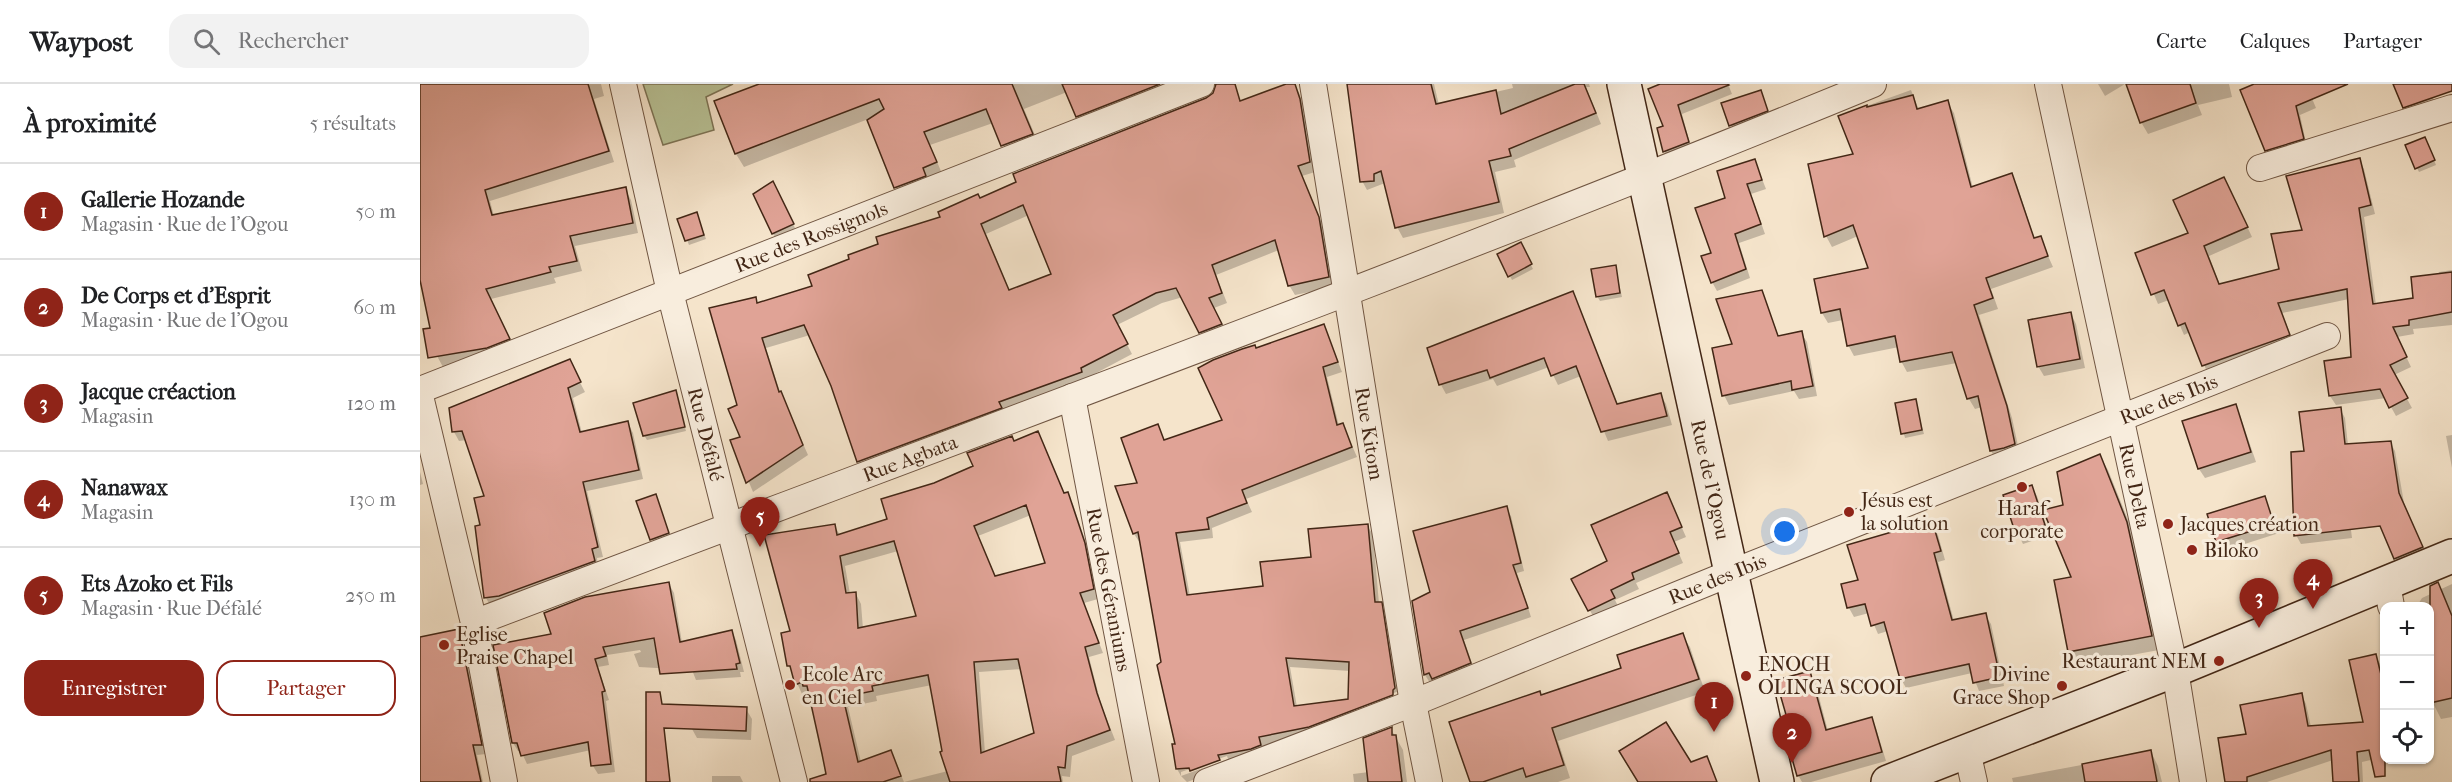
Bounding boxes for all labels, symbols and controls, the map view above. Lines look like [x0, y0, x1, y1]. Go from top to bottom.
search box [169, 14, 589, 68]
text: Waypost [30, 25, 133, 58]
icon: search [190, 25, 223, 58]
text: Rechercher [238, 28, 348, 54]
text: Carte [2156, 29, 2207, 53]
text: Calques [2240, 29, 2310, 53]
text: Partager [2343, 29, 2422, 53]
text: À proximité [24, 108, 156, 139]
text: 5 résultats [310, 112, 396, 135]
text: Gallerie Hozande [81, 187, 245, 213]
street label: Rue des Rossignols [731, 197, 891, 278]
text: 1 [40, 200, 47, 223]
text: 50 m [355, 200, 396, 223]
text: Magasin · Rue de l'Ogou [81, 213, 288, 236]
text: De Corps et d'Esprit [81, 283, 271, 309]
text: 2 [38, 296, 49, 319]
text: 60 m [353, 296, 396, 319]
text: Magasin · Rue de l'Ogou [81, 309, 288, 332]
street label: Rue des Ibis [2116, 370, 2221, 429]
text: Jacque créaction [81, 379, 236, 405]
street label: Rue Défalé [683, 385, 728, 484]
street label: Rue Kitom [1350, 385, 1388, 482]
text: 3 [39, 392, 48, 415]
text: 120 m [347, 392, 396, 415]
text: Magasin [81, 405, 153, 428]
street label: Rue de l'Ogou [1686, 418, 1735, 543]
street label: Rue Agbata [860, 430, 961, 487]
street label: Rue Delta [2114, 441, 2155, 531]
text: Nanawax [81, 475, 168, 501]
marker: Haraf corporate [2015, 480, 2029, 494]
text: 4 [38, 488, 49, 511]
text: 130 m [349, 488, 396, 511]
place label: Jésus est la solution [1859, 489, 1949, 535]
place label: Haraf corporate [1980, 497, 2064, 543]
pin: 5 [740, 498, 780, 547]
text: Magasin [81, 501, 153, 524]
marker: Jésus est la solution [1842, 505, 1856, 519]
street label: Rue des Géraniums [1081, 506, 1136, 674]
place label: Jacques création [2178, 513, 2320, 536]
your location [1770, 517, 1799, 546]
marker: Jacques création [2161, 517, 2175, 531]
place label: Biloko [2204, 539, 2258, 562]
marker: Biloko [2185, 543, 2199, 557]
street label: Rue des Ibis [1665, 549, 1769, 609]
pin: 4 [2294, 560, 2332, 609]
text: Ets Azoko et Fils [81, 571, 233, 597]
pin: 3 [2240, 578, 2278, 628]
text: 5 [39, 584, 48, 607]
text: 250 m [345, 584, 396, 607]
text: Magasin · Rue Défalé [81, 597, 262, 620]
map controls [2380, 602, 2434, 764]
button: + [2380, 602, 2434, 656]
place label: Eglise Praise Chapel [456, 623, 574, 669]
marker: Eglise Praise Chapel [437, 638, 451, 652]
place label: Restaurant NEM [2062, 650, 2207, 673]
place label: ENOCH OLINGA SCOOL [1758, 653, 1907, 699]
marker: Restaurant NEM [2212, 654, 2226, 668]
button: − [2380, 656, 2434, 710]
button: Enregistrer [24, 660, 204, 716]
button: Partager [216, 660, 396, 716]
place label: Ecole Arc en Ciel [802, 663, 883, 709]
place label: Divine Grace Shop [1953, 663, 2050, 709]
marker: ENOCH OLINGA SCOOL [1739, 669, 1753, 683]
marker: Ecole Arc en Ciel [783, 678, 797, 692]
marker: Divine Grace Shop [2055, 679, 2069, 693]
pin: 1 [1694, 682, 1734, 732]
button: locate [2380, 710, 2434, 764]
pin: 2 [1772, 714, 1812, 763]

